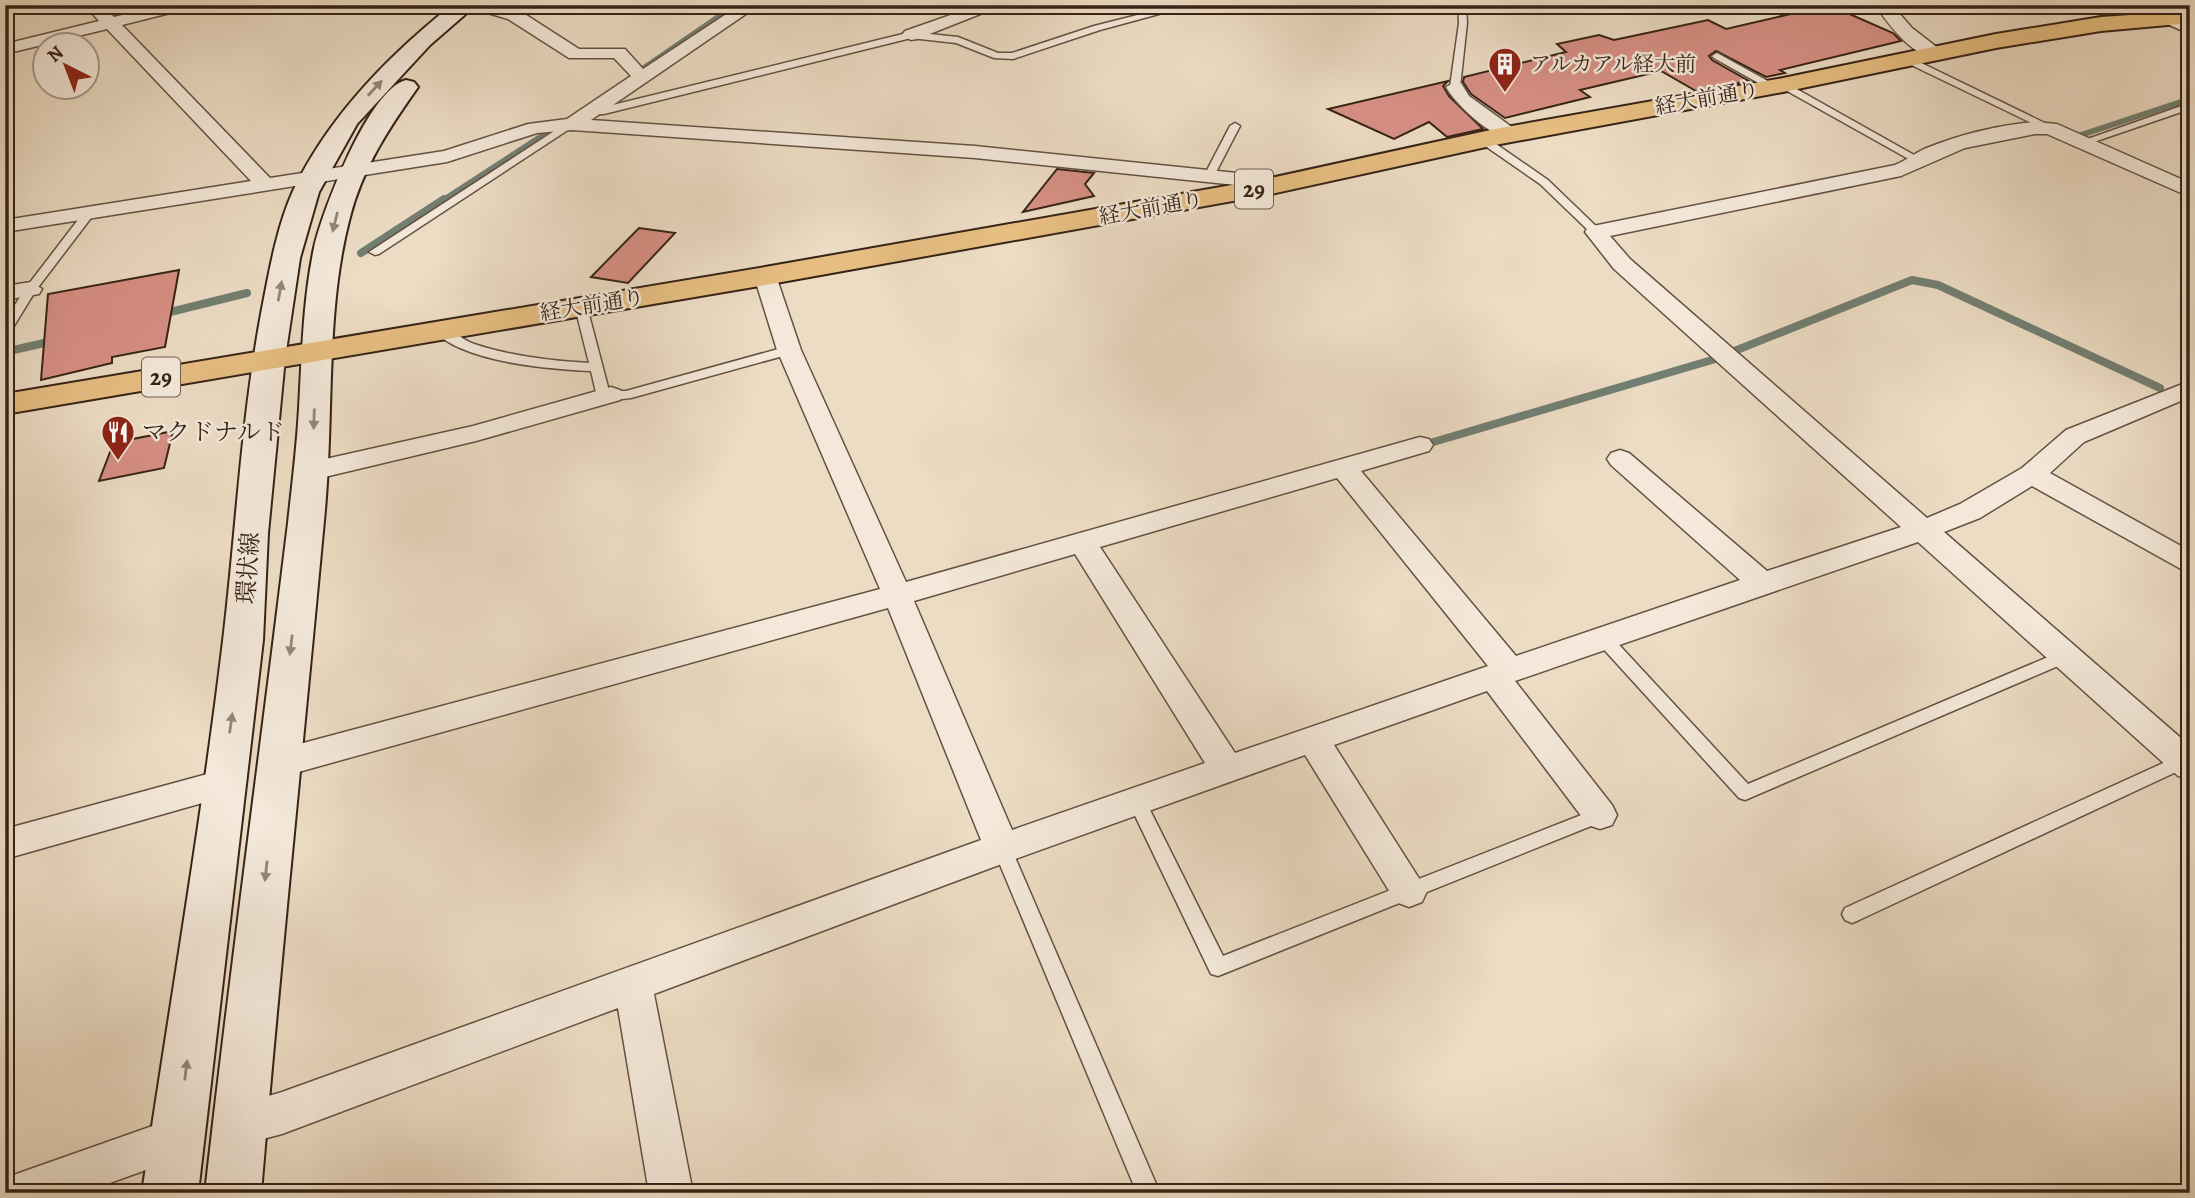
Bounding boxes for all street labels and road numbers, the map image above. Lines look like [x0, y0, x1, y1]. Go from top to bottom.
street label: 経大前通り [1653, 75, 1761, 121]
road number: 29 [1235, 170, 1273, 208]
street label: 経大前通り [1097, 185, 1205, 231]
street label: 経大前通り [538, 283, 646, 327]
road number: 29 [142, 358, 180, 396]
street label: 環状線 [230, 531, 266, 605]

